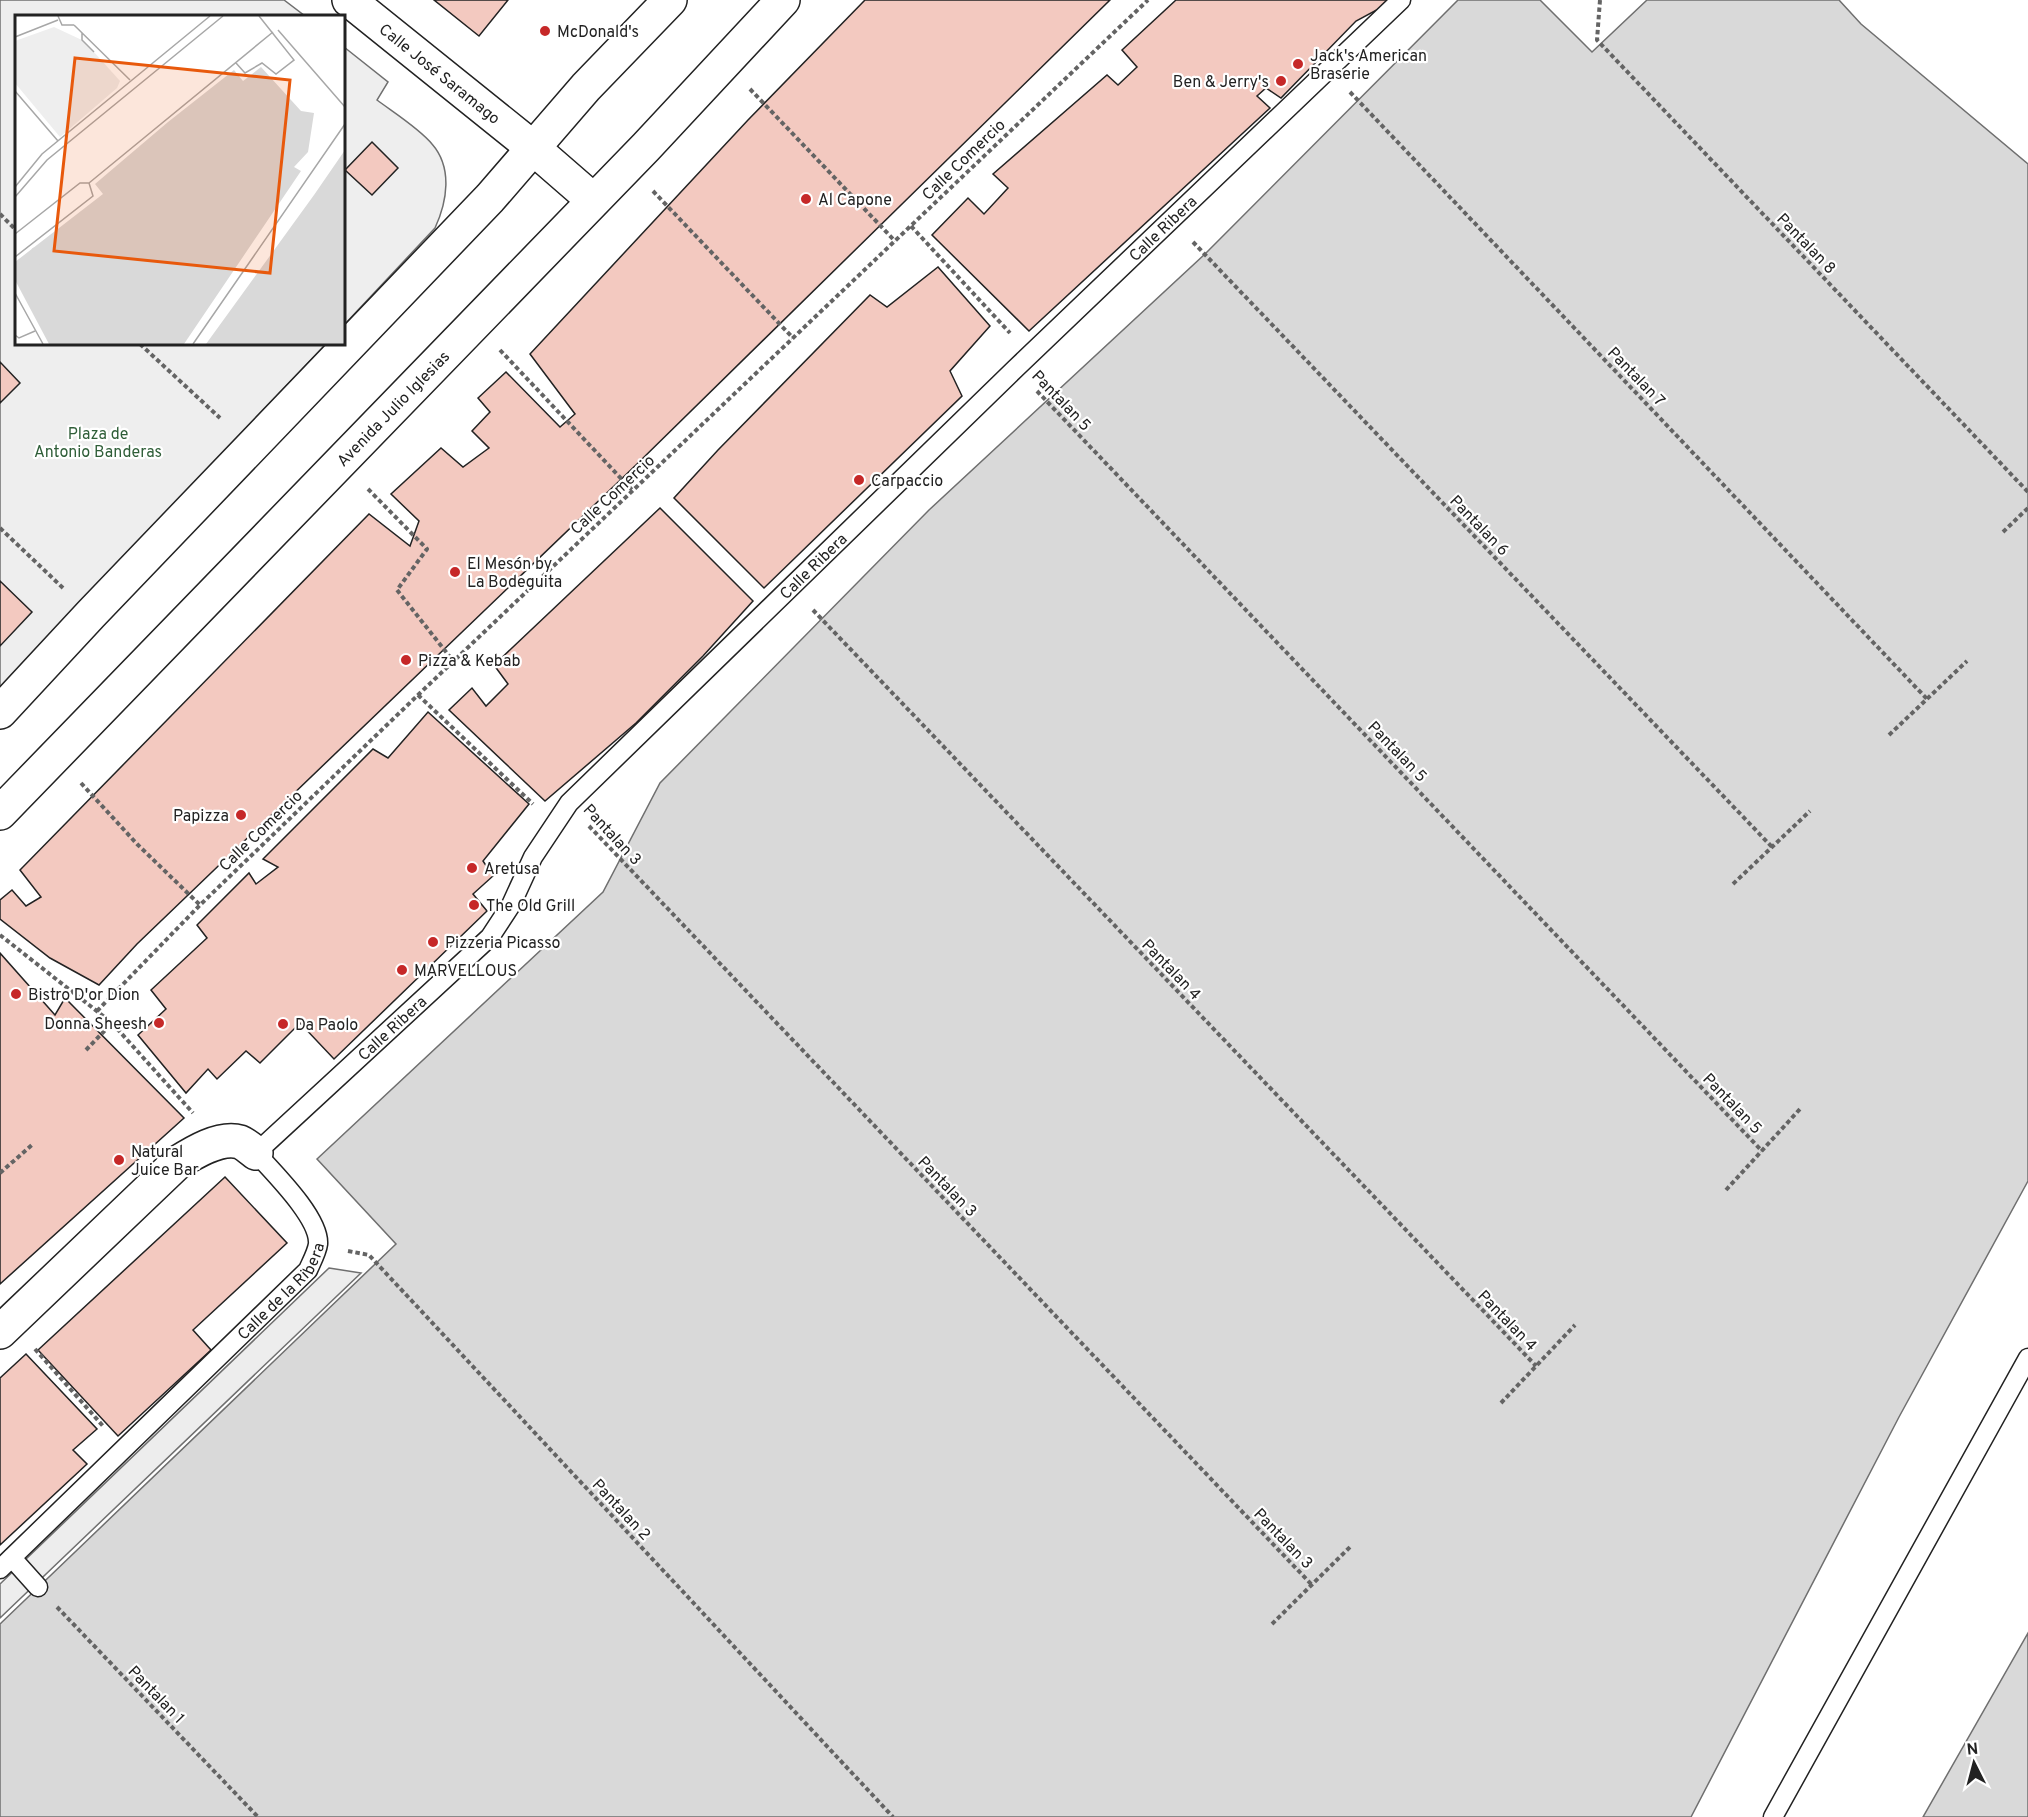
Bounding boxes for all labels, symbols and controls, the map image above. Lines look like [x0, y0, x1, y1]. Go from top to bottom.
inset map [15, 15, 345, 345]
street label: Calle José Saramago [374, 20, 504, 130]
place label: McDonald's [557, 23, 639, 43]
marker: McDonald's [538, 24, 552, 38]
place label: Jack's American Braserie [1310, 47, 1427, 85]
marker: Jack's American Braserie [1291, 57, 1305, 71]
place label: Ben & Jerry's [1173, 73, 1269, 93]
marker: Ben & Jerry's [1274, 74, 1288, 88]
street label: Calle Comercio [919, 116, 1010, 205]
place label: Al Capone [818, 191, 892, 211]
marker: Al Capone [799, 192, 813, 206]
street label: Calle Ribera [1126, 192, 1202, 267]
street label: Pantalan 8 [1772, 210, 1839, 279]
street label: Pantalan 7 [1602, 344, 1669, 411]
street label: Avenida Julio Iglesias [333, 347, 455, 472]
street label: Pantalan 5 [1027, 367, 1094, 436]
park label: Plaza de Antonio Banderas [34, 425, 162, 463]
street label: Calle Comercio [567, 451, 660, 540]
place label: Carpaccio [871, 472, 943, 492]
marker: Carpaccio [852, 473, 866, 487]
street label: Pantalan 6 [1445, 492, 1512, 561]
street label: Calle Ribera [776, 530, 852, 604]
place label: El Mesón by La Bodeguita [467, 555, 562, 593]
marker: El Mesón by La Bodeguita [448, 565, 462, 579]
place label: Pizza & Kebab [418, 652, 520, 672]
marker: Pizza & Kebab [399, 653, 413, 667]
street label: Pantalan 5 [1363, 718, 1430, 787]
street label: Calle Comercio [216, 787, 307, 876]
street label: Pantalan 3 [578, 801, 645, 870]
place label: Papizza [173, 807, 229, 827]
marker: Papizza [234, 808, 248, 822]
place label: Aretusa [484, 860, 540, 880]
marker: Aretusa [465, 861, 479, 875]
place label: The Old Grill [486, 897, 575, 917]
marker: The Old Grill [467, 898, 481, 912]
place label: Pizzeria Picasso [445, 934, 561, 954]
marker: Pizzeria Picasso [426, 935, 440, 949]
street label: Pantalan 4 [1137, 936, 1205, 1005]
place label: MARVELLOUS [414, 962, 517, 982]
marker: MARVELLOUS [395, 963, 409, 977]
place label: Bistro D'or Dion [28, 986, 140, 1006]
marker: Bistro D'or Dion [9, 987, 23, 1001]
street label: Calle Ribera [354, 992, 432, 1066]
place label: Donna Sheesh [44, 1015, 147, 1035]
marker: Donna Sheesh [152, 1016, 166, 1030]
place label: Da Paolo [295, 1016, 358, 1036]
marker: Da Paolo [276, 1017, 290, 1031]
street label: Pantalan 5 [1698, 1070, 1765, 1139]
place label: Natural Juice Bar [131, 1143, 199, 1181]
marker: Natural Juice Bar [112, 1153, 126, 1167]
street label: Pantalan 3 [913, 1153, 980, 1222]
street label: Calle de la Ribera [234, 1241, 330, 1345]
street label: Pantalan 4 [1473, 1287, 1541, 1356]
street label: Pantalan 2 [587, 1475, 654, 1545]
street label: Pantalan 3 [1249, 1505, 1316, 1574]
street label: Pantalan 1 [123, 1662, 188, 1729]
north arrow [1944, 1733, 2004, 1793]
text: N [1966, 1740, 1979, 1761]

